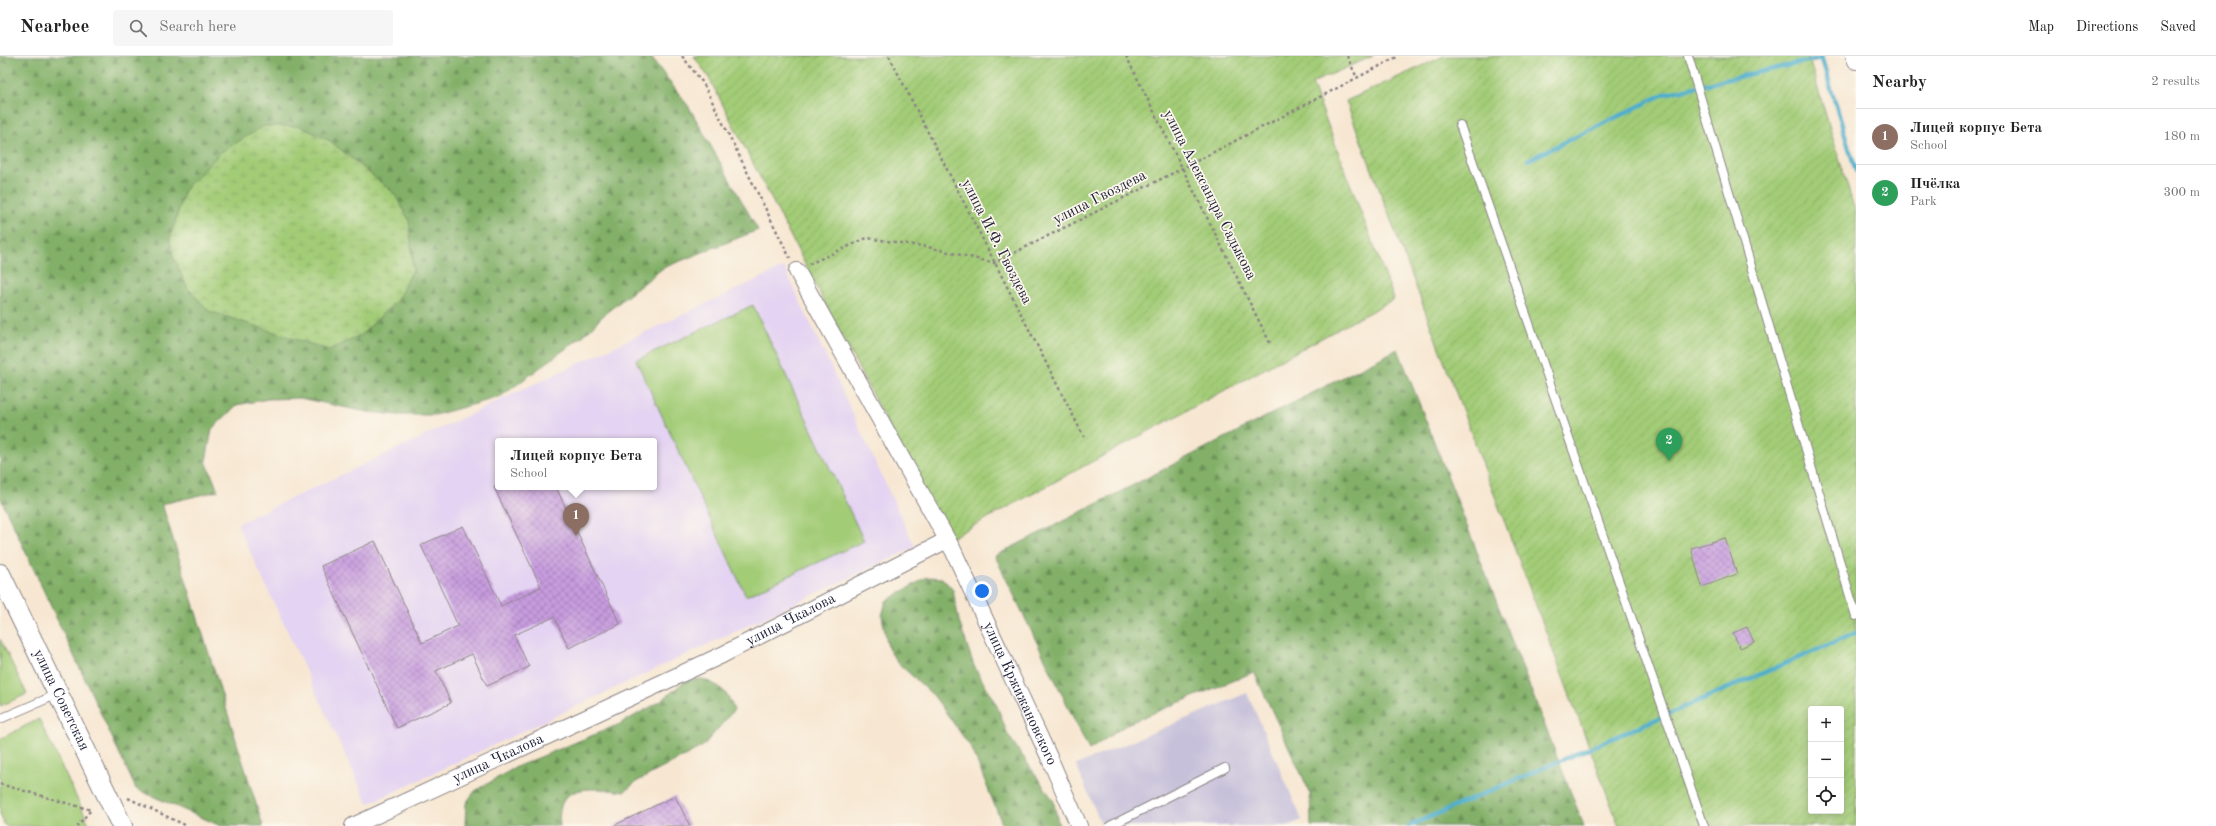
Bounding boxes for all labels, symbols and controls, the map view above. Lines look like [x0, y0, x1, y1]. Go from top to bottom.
search box [113, 10, 393, 46]
icon: search [127, 17, 149, 39]
text: Nearbee [20, 18, 89, 37]
text: Search here [159, 20, 236, 35]
text: Map [2028, 20, 2054, 34]
text: Directions [2076, 20, 2138, 34]
text: Saved [2160, 20, 2196, 34]
text: Nearby [1872, 74, 1927, 91]
text: 2 results [2151, 75, 2200, 88]
street label: улица Александра Садыкова [1160, 108, 1259, 283]
text: Лицей корпус Бета [1910, 121, 2042, 136]
text: 1 [1881, 130, 1889, 143]
text: 180 m [2163, 130, 2200, 143]
text: School [1910, 139, 1947, 152]
street label: улица Гвоздева [1051, 168, 1150, 228]
street label: улица И.Ф. Гвоздева [958, 177, 1034, 308]
text: Пчёлка [1910, 177, 1960, 192]
text: 2 [1881, 186, 1889, 199]
text: 300 m [2163, 186, 2200, 199]
text: Park [1910, 195, 1937, 208]
pin: 2 [1656, 428, 1682, 461]
popup [495, 438, 657, 490]
text: Лицей корпус Бета [510, 449, 642, 464]
text: School [510, 467, 547, 480]
pin: 1 [563, 503, 589, 536]
your location [972, 581, 992, 601]
street label: улица Чкалова [744, 591, 838, 649]
street label: улица Кржижановского [980, 620, 1059, 767]
street label: улица Советская [30, 647, 92, 753]
map controls [1808, 706, 1844, 814]
button: + [1808, 706, 1844, 742]
street label: улица Чкалова [450, 731, 546, 786]
button: − [1808, 742, 1844, 778]
button: locate [1808, 778, 1844, 814]

